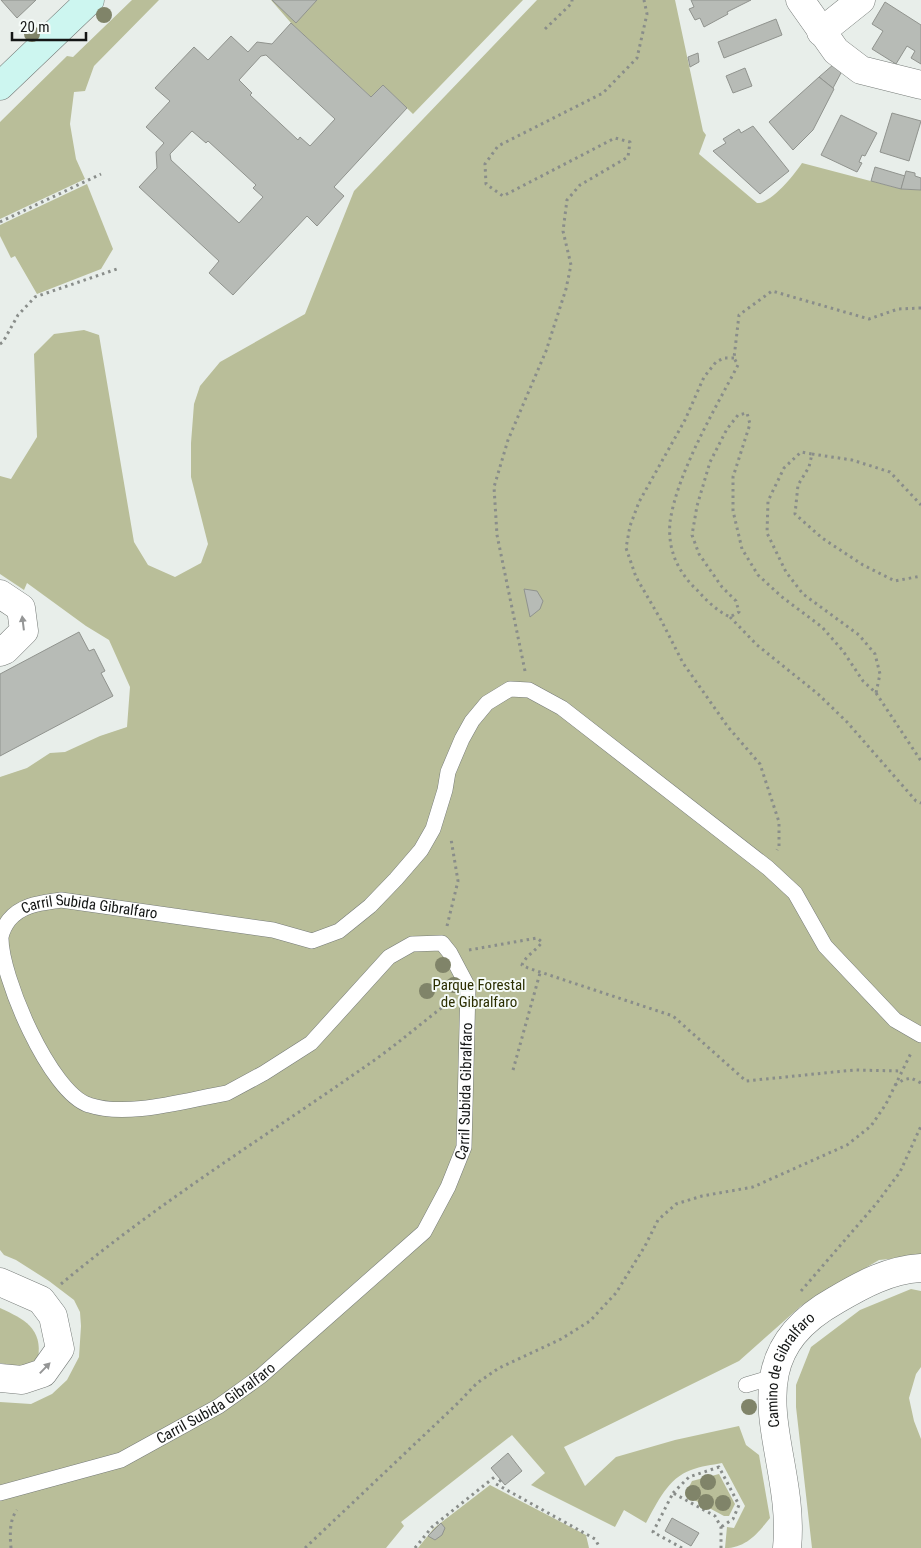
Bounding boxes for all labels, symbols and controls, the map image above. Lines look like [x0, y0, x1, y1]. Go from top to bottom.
scale bar [12, 10, 86, 42]
text: 20 m [20, 18, 50, 36]
one-way arrow [19, 615, 27, 631]
street label: Carril Subida Gibralfaro [18, 891, 159, 923]
park label: Parque Forestal de Gibralfaro [432, 976, 526, 1011]
street label: Carril Subida Gibralfaro [451, 1022, 476, 1163]
street label: Camino de Gibralfaro [763, 1308, 818, 1429]
street label: Carril Subida Gibralfaro [153, 1359, 279, 1448]
one-way arrow [39, 1362, 51, 1374]

